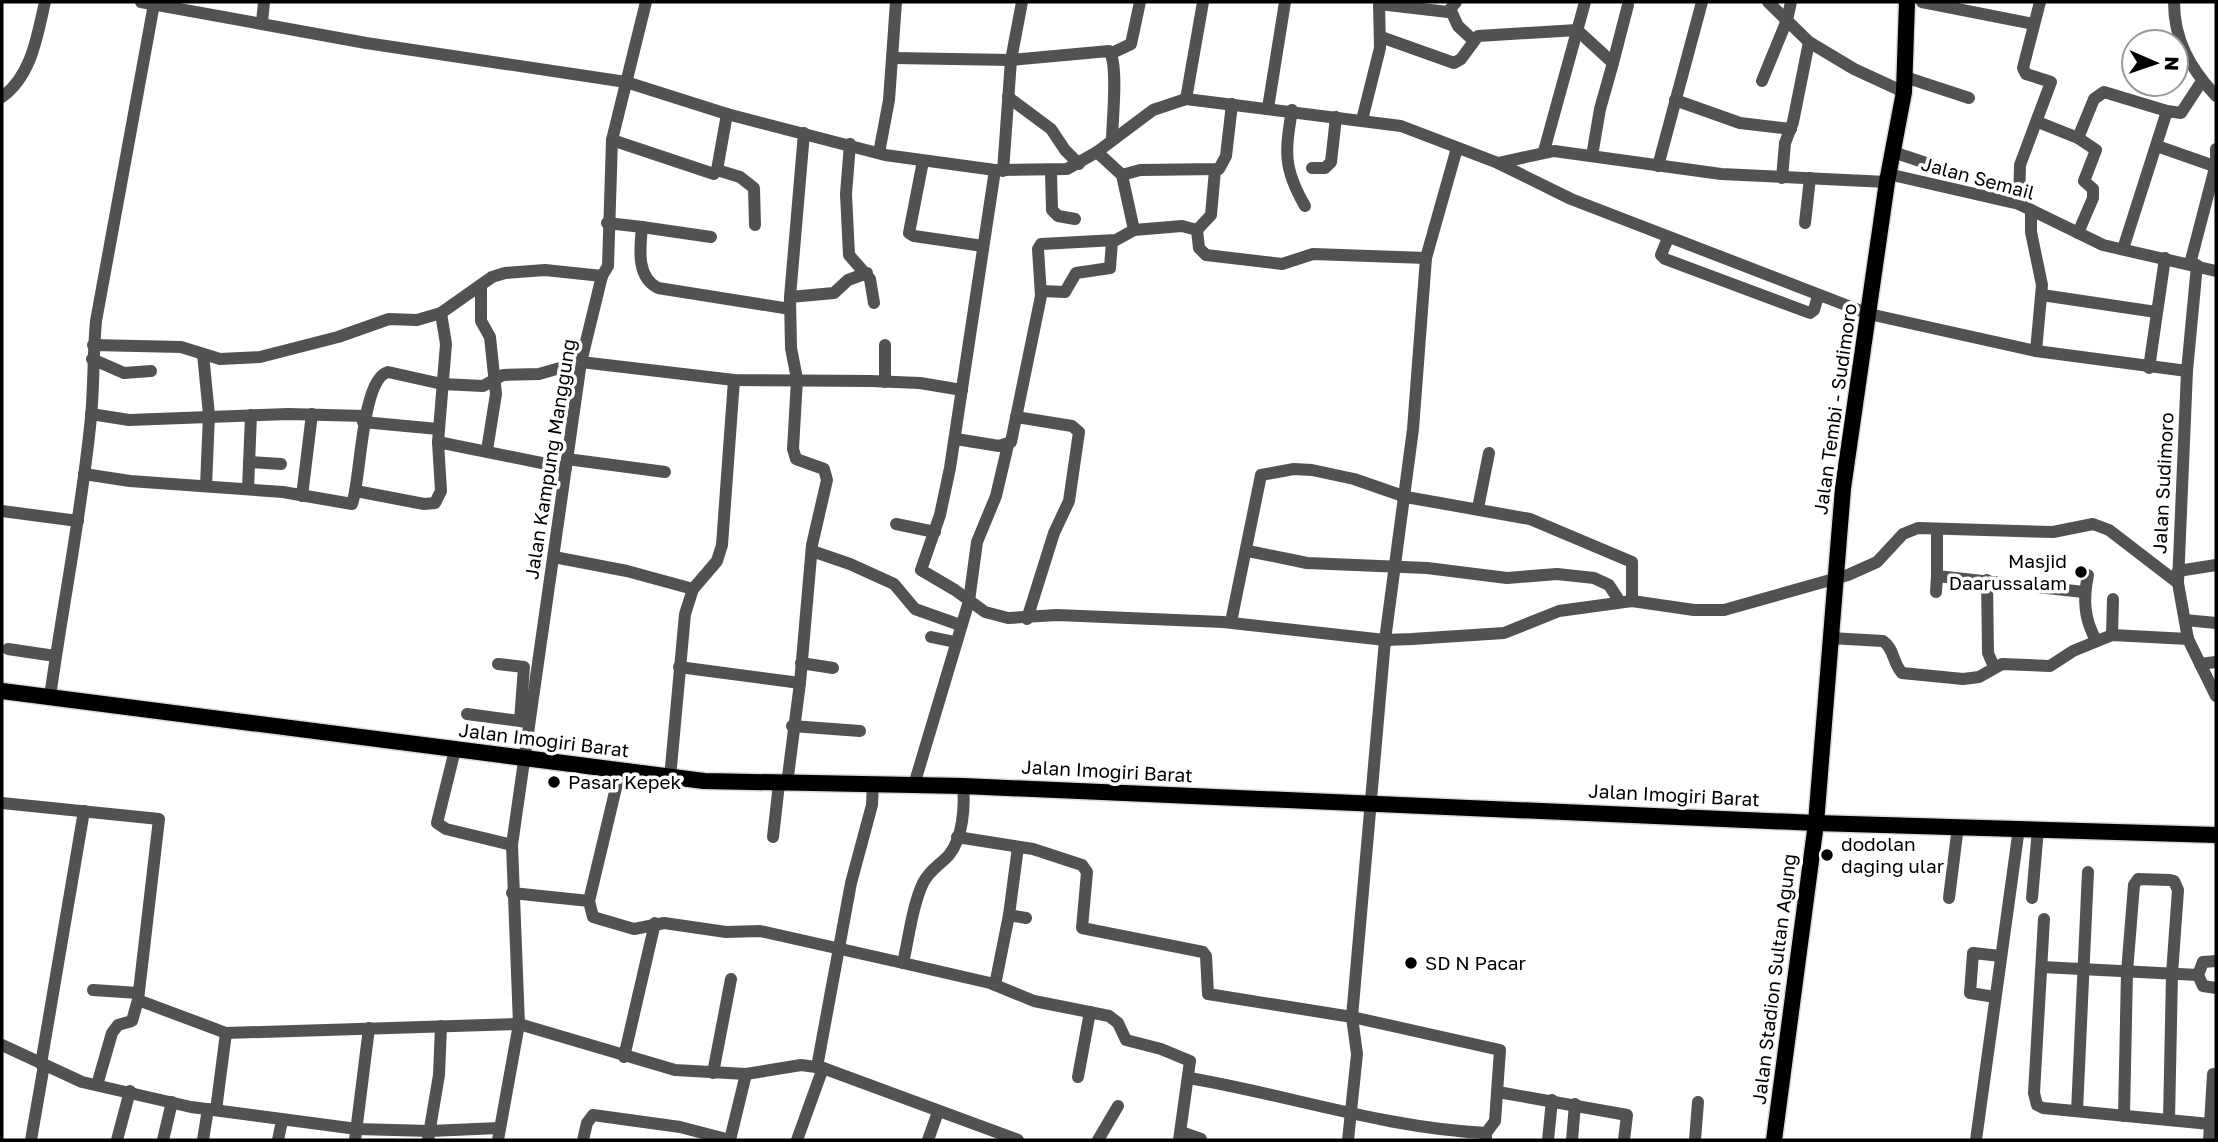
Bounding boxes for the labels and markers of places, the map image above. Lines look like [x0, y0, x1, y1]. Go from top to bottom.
place label: Masjid Daarussalam [1949, 549, 2067, 594]
marker: Masjid Daarussalam [2073, 564, 2089, 580]
place label: Pasar Kepek [568, 770, 681, 793]
marker: Pasar Kepek [546, 774, 562, 790]
place label: dodolan daging ular [1841, 832, 1945, 877]
marker: dodolan daging ular [1819, 847, 1835, 863]
place label: SD N Pacar [1425, 951, 1526, 974]
marker: SD N Pacar [1403, 955, 1419, 971]

